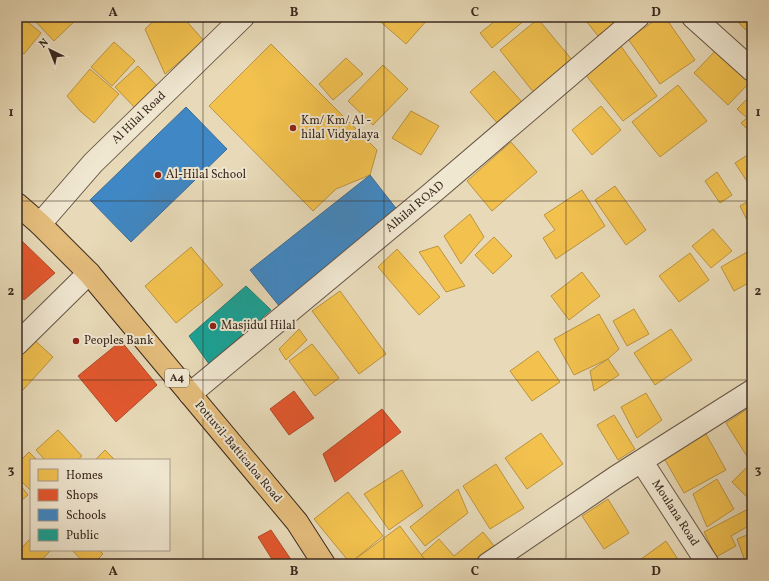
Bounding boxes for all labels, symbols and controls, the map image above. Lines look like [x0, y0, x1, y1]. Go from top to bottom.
text: A [108, 4, 118, 22]
text: B [290, 4, 299, 22]
text: C [471, 4, 479, 22]
text: D [651, 4, 661, 22]
north arrow [30, 30, 70, 70]
text: N [36, 36, 52, 52]
street label: Al Hilal Road [108, 88, 170, 148]
text: 1 [8, 104, 14, 122]
text: 1 [755, 104, 761, 122]
place label: Km/ Km/ Al - hilal Vidyalaya [301, 113, 379, 143]
marker: Km/ Km/ Al - hilal Vidyalaya [288, 123, 298, 133]
place label: Al-Hilal School [166, 167, 246, 183]
marker: Al-Hilal School [153, 170, 163, 180]
street label: Alhilal ROAD [382, 177, 448, 236]
text: 2 [8, 283, 15, 301]
text: 2 [755, 283, 762, 301]
place label: Masjidul Hilal [221, 318, 296, 334]
marker: Masjidul Hilal [208, 321, 218, 331]
place label: Peoples Bank [84, 333, 154, 349]
marker: Peoples Bank [71, 336, 81, 346]
road number: A4 [165, 369, 189, 387]
street label: Pottuvil-Batticaloa Road [191, 398, 285, 506]
legend [30, 459, 170, 551]
text: 3 [8, 462, 15, 480]
text: 3 [755, 462, 762, 480]
text: Homes [66, 468, 103, 484]
street label: Moulana Road [648, 477, 703, 550]
text: Shops [66, 488, 98, 504]
text: Schools [66, 508, 106, 524]
text: Public [66, 528, 99, 544]
text: A [108, 563, 118, 581]
text: B [290, 563, 299, 581]
text: C [471, 563, 479, 581]
text: D [651, 563, 661, 581]

